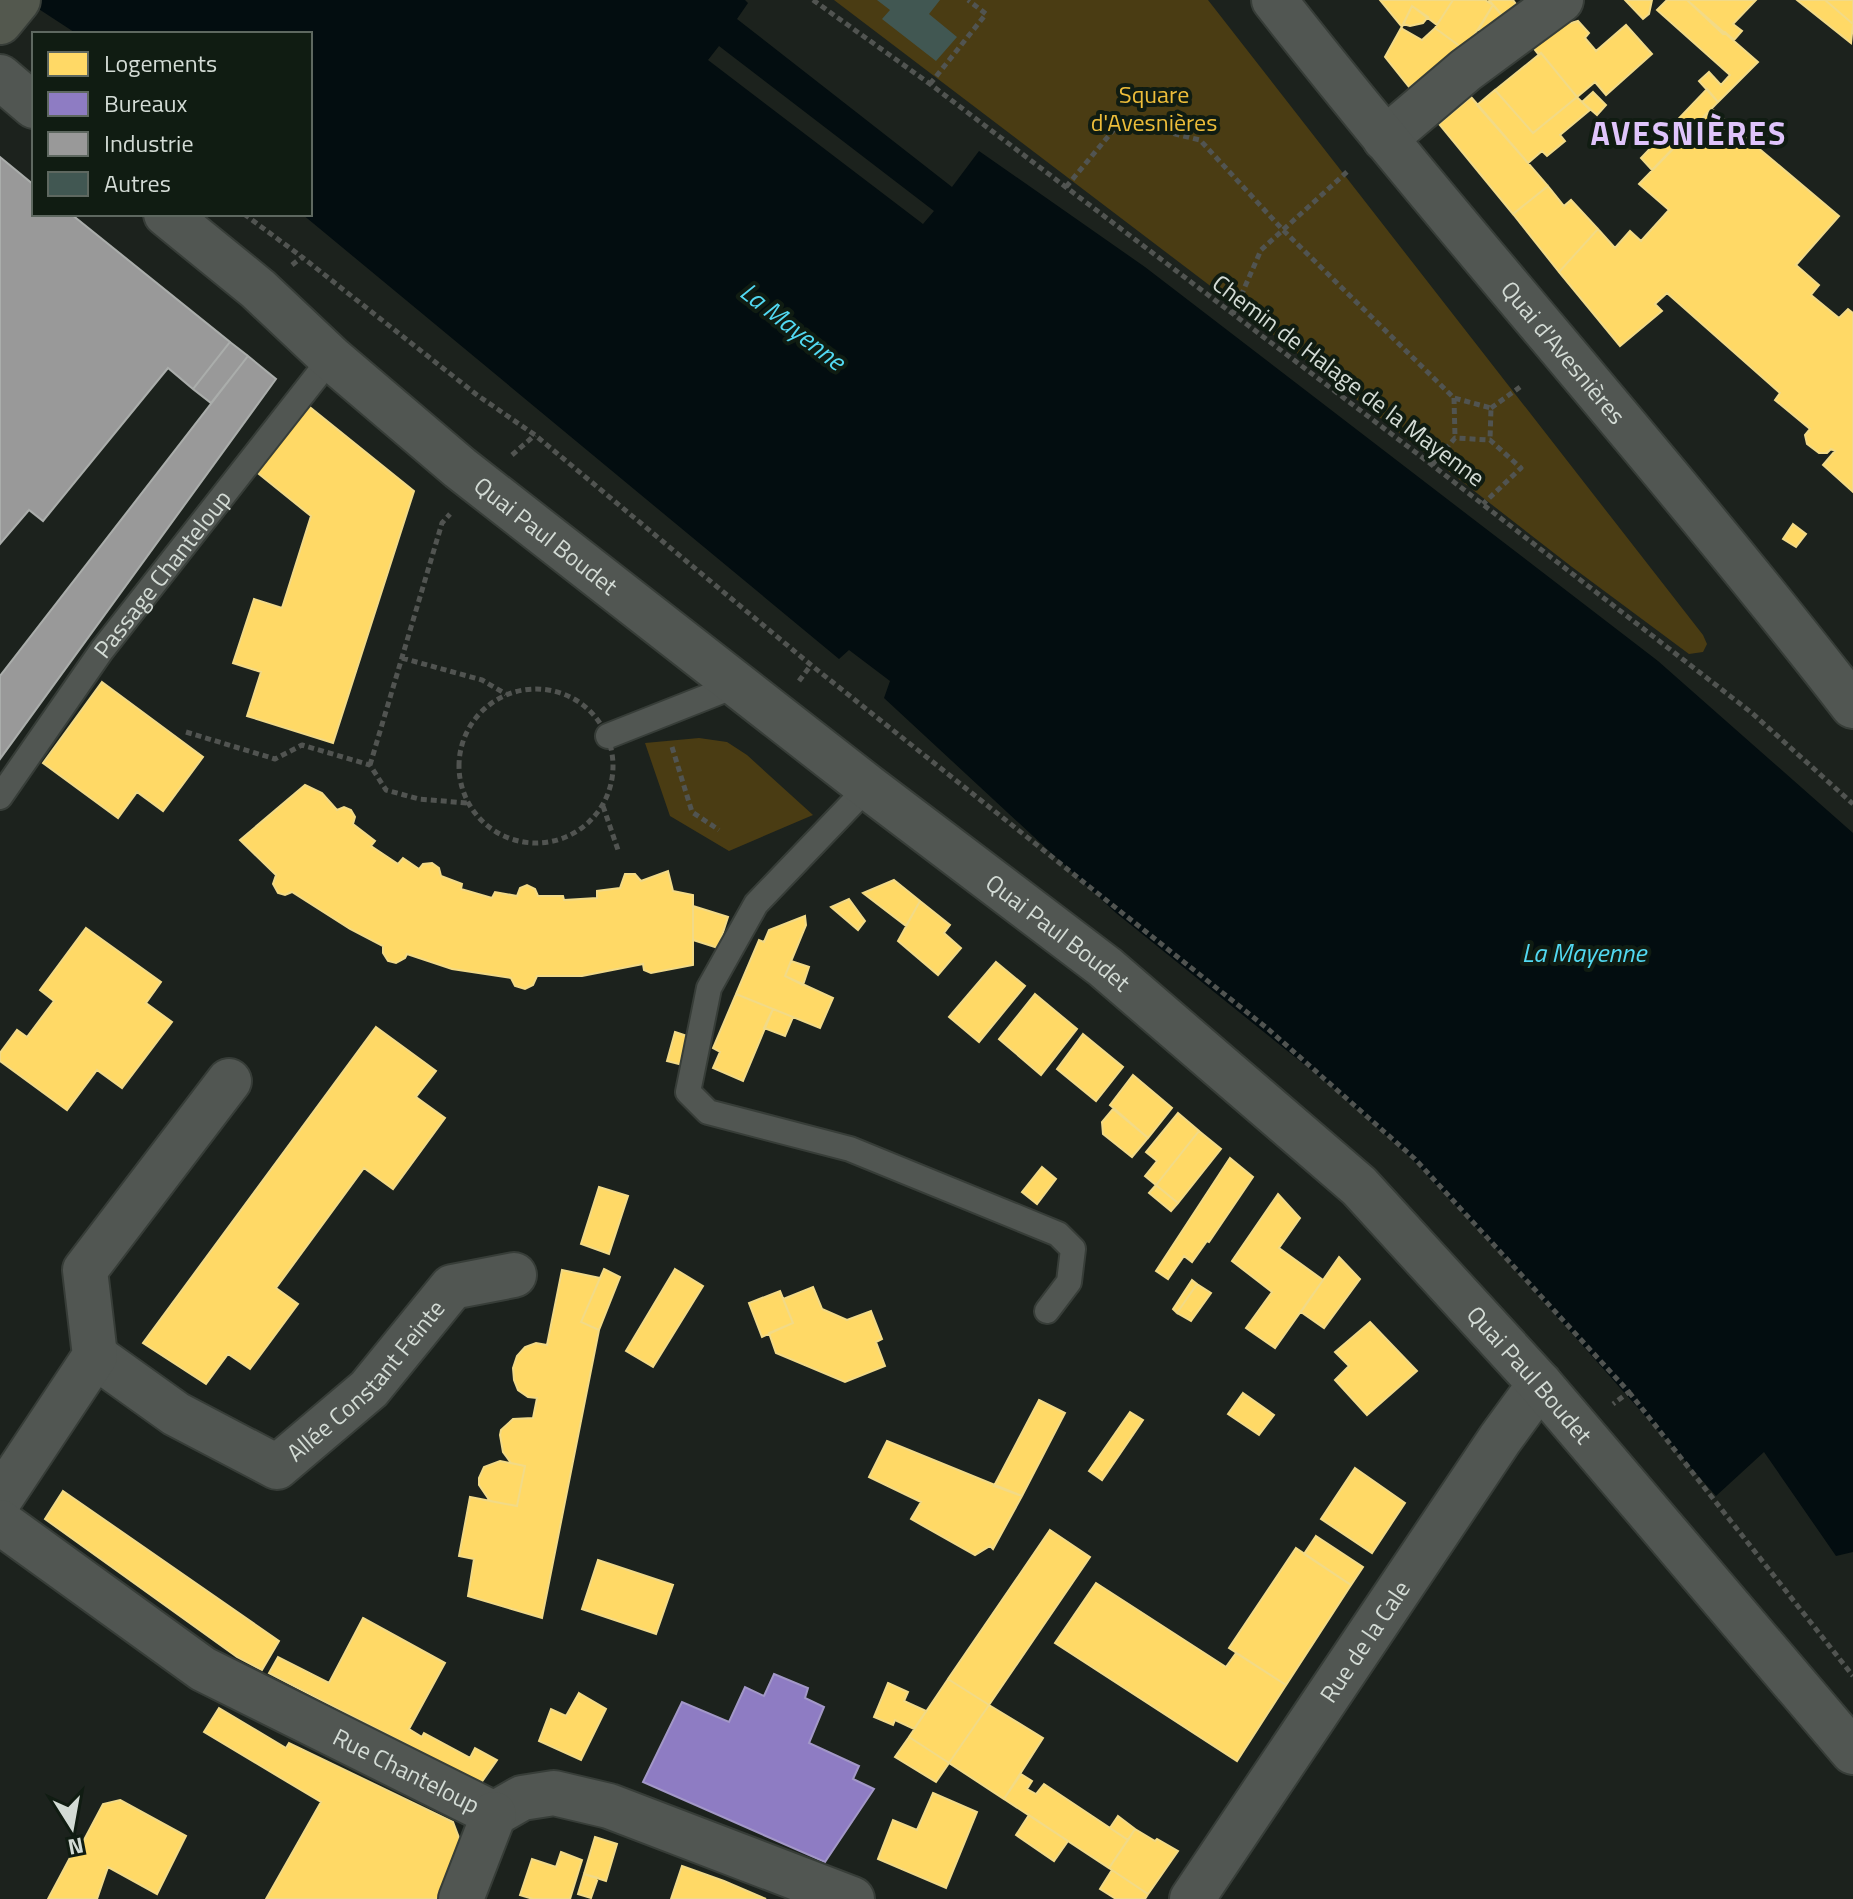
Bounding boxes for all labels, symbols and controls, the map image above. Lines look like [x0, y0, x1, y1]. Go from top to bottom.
legend [32, 32, 312, 216]
text: Logements [104, 45, 217, 81]
park label: Square d'Avesnières [1091, 76, 1217, 140]
text: Bureaux [104, 85, 187, 121]
district label: AVESNIÈRES [1591, 109, 1787, 157]
text: Industrie [104, 125, 194, 161]
text: Autres [104, 165, 171, 201]
street label: Chemin de Halage de la Mayenne [1205, 265, 1493, 495]
water label: La Mayenne [732, 272, 856, 381]
street label: Quai d'Avesnières [1493, 272, 1635, 432]
street label: Quai Paul Boudet [466, 467, 626, 604]
street label: Passage Chanteloup [84, 482, 239, 665]
street label: Quai Paul Boudet [978, 865, 1139, 1000]
water label: La Mayenne [1522, 933, 1648, 972]
street label: Allée Constant Feinte [278, 1292, 453, 1470]
street label: Quai Paul Boudet [1459, 1297, 1602, 1452]
street label: Rue de la Cale [1310, 1573, 1419, 1710]
street label: Rue Chanteloup [327, 1719, 486, 1822]
north arrow [32, 1787, 112, 1867]
text: N [65, 1828, 87, 1865]

